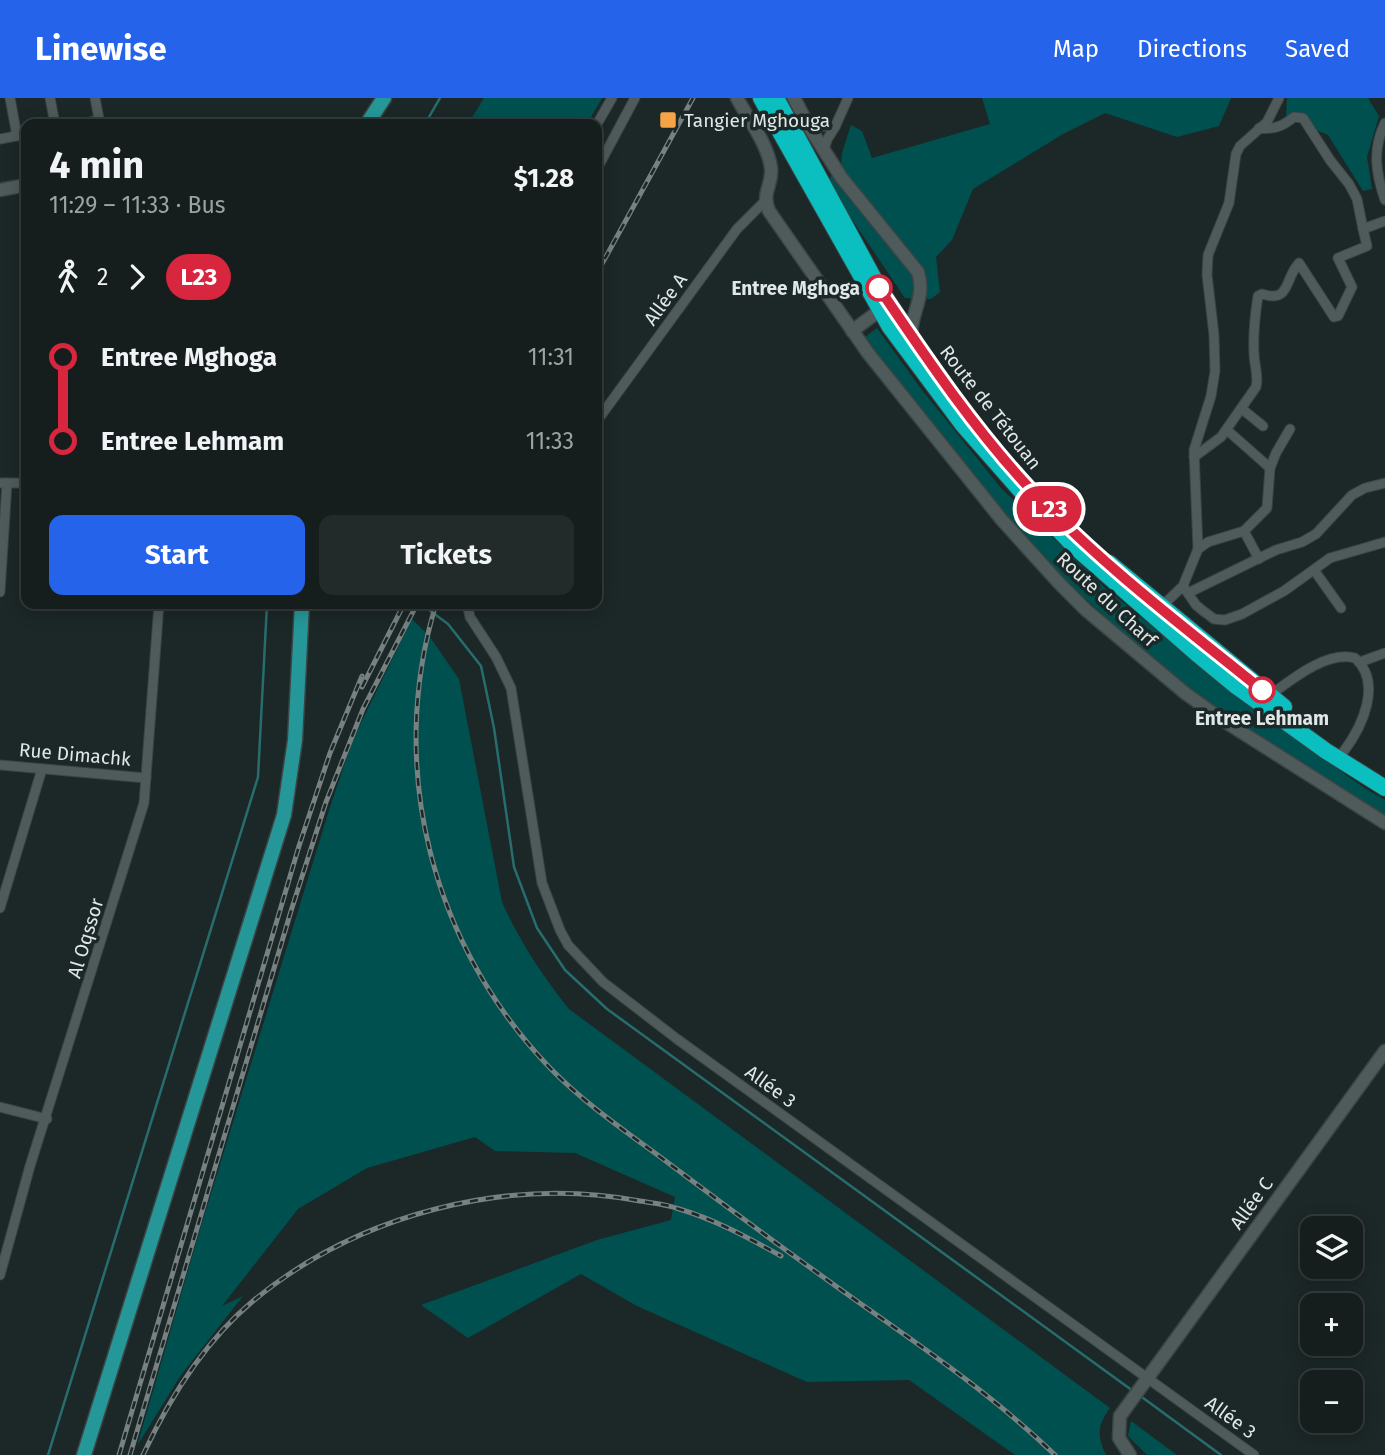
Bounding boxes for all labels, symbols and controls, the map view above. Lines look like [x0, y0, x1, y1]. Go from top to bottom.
text: Linewise [35, 29, 167, 69]
text: Map [1053, 35, 1099, 63]
text: Directions [1137, 35, 1247, 63]
text: Saved [1285, 35, 1350, 63]
place label: Tangier Mghouga [684, 109, 830, 132]
marker: Tangier Mghouga [658, 110, 678, 130]
text: 4 min [49, 142, 144, 188]
text: $1.28 [514, 163, 574, 194]
text: 11:29 – 11:33 · Bus [49, 191, 226, 219]
icon: walk [49, 258, 87, 296]
icon: forward [118, 258, 156, 296]
text: 2 [97, 263, 108, 291]
text: L23 [180, 263, 217, 291]
street label: Allée A [639, 269, 692, 330]
marker: Entree Mghoga [866, 275, 892, 301]
place label: Entree Mghoga [731, 277, 860, 300]
street label: Route de Tétouan [935, 341, 1046, 474]
text: Entree Mghoga [101, 342, 277, 373]
text: 11:31 [528, 343, 574, 371]
text: Entree Lehmam [101, 426, 284, 457]
text: 11:33 [526, 427, 574, 455]
line badge: L23 [1009, 486, 1089, 532]
text: L23 [1031, 495, 1067, 523]
button: Start [49, 515, 305, 595]
button: Tickets [319, 515, 574, 595]
street label: Route du Charf [1052, 547, 1163, 653]
marker: Entree Lehmam [1249, 677, 1275, 703]
place label: Entree Lehmam [1195, 707, 1329, 730]
street label: Rue Dimachk [18, 738, 132, 771]
street label: Al Oqssor [62, 895, 109, 981]
street label: Allée 3 [741, 1060, 801, 1113]
street label: Allée C [1225, 1173, 1278, 1234]
map controls [1300, 1216, 1363, 1433]
button: layers [1300, 1216, 1363, 1279]
button: + [1300, 1293, 1363, 1356]
button: − [1300, 1370, 1363, 1433]
street label: Allée 3 [1201, 1391, 1261, 1444]

